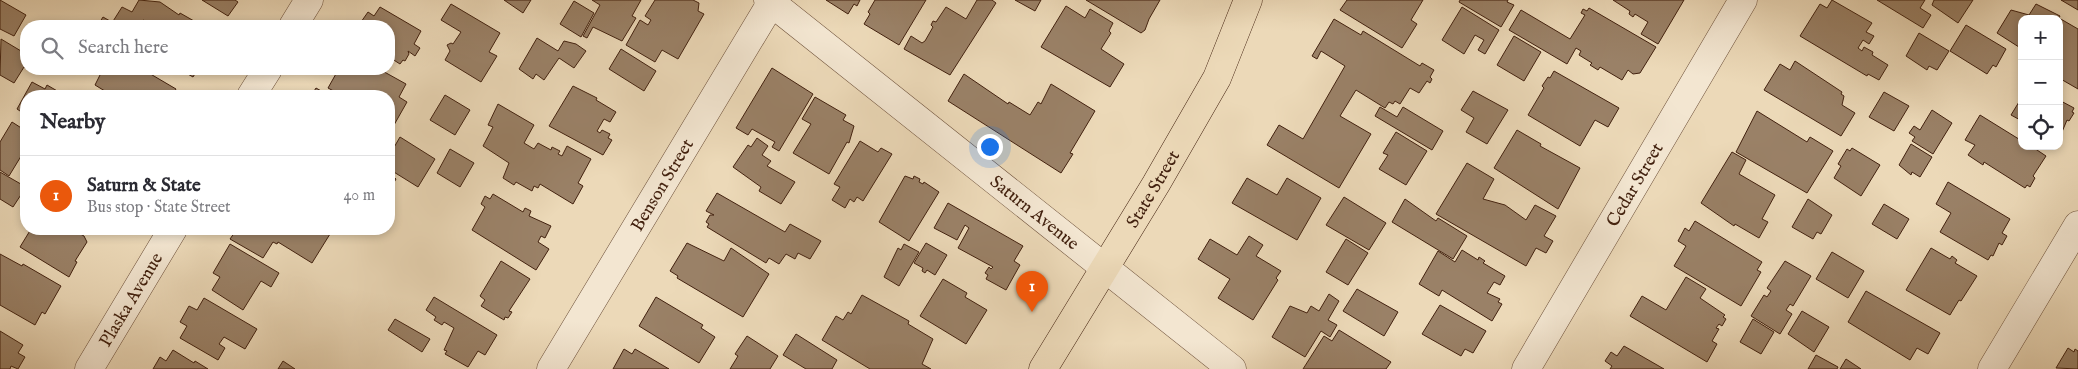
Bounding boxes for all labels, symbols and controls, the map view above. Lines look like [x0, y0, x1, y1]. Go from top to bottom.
map controls [2018, 15, 2063, 150]
button: + [2018, 15, 2063, 60]
search box [20, 20, 395, 75]
icon: search [38, 34, 66, 62]
text: Search here [78, 36, 169, 60]
button: − [2018, 60, 2063, 105]
button: locate [2018, 105, 2063, 150]
text: Nearby [40, 109, 105, 136]
your location [977, 134, 1003, 160]
street label: Benson Street [626, 135, 700, 236]
street label: Cedar Street [1602, 139, 1669, 232]
street label: State Street [1122, 147, 1186, 233]
street label: Saturn Avenue [985, 171, 1083, 256]
text: Saturn & State [87, 174, 201, 198]
text: 1 [53, 186, 59, 206]
text: 40 m [343, 186, 375, 206]
text: Bus stop · State Street [87, 198, 231, 218]
street label: Plaska Avenue [95, 249, 169, 352]
pin: 1 [1016, 271, 1048, 312]

